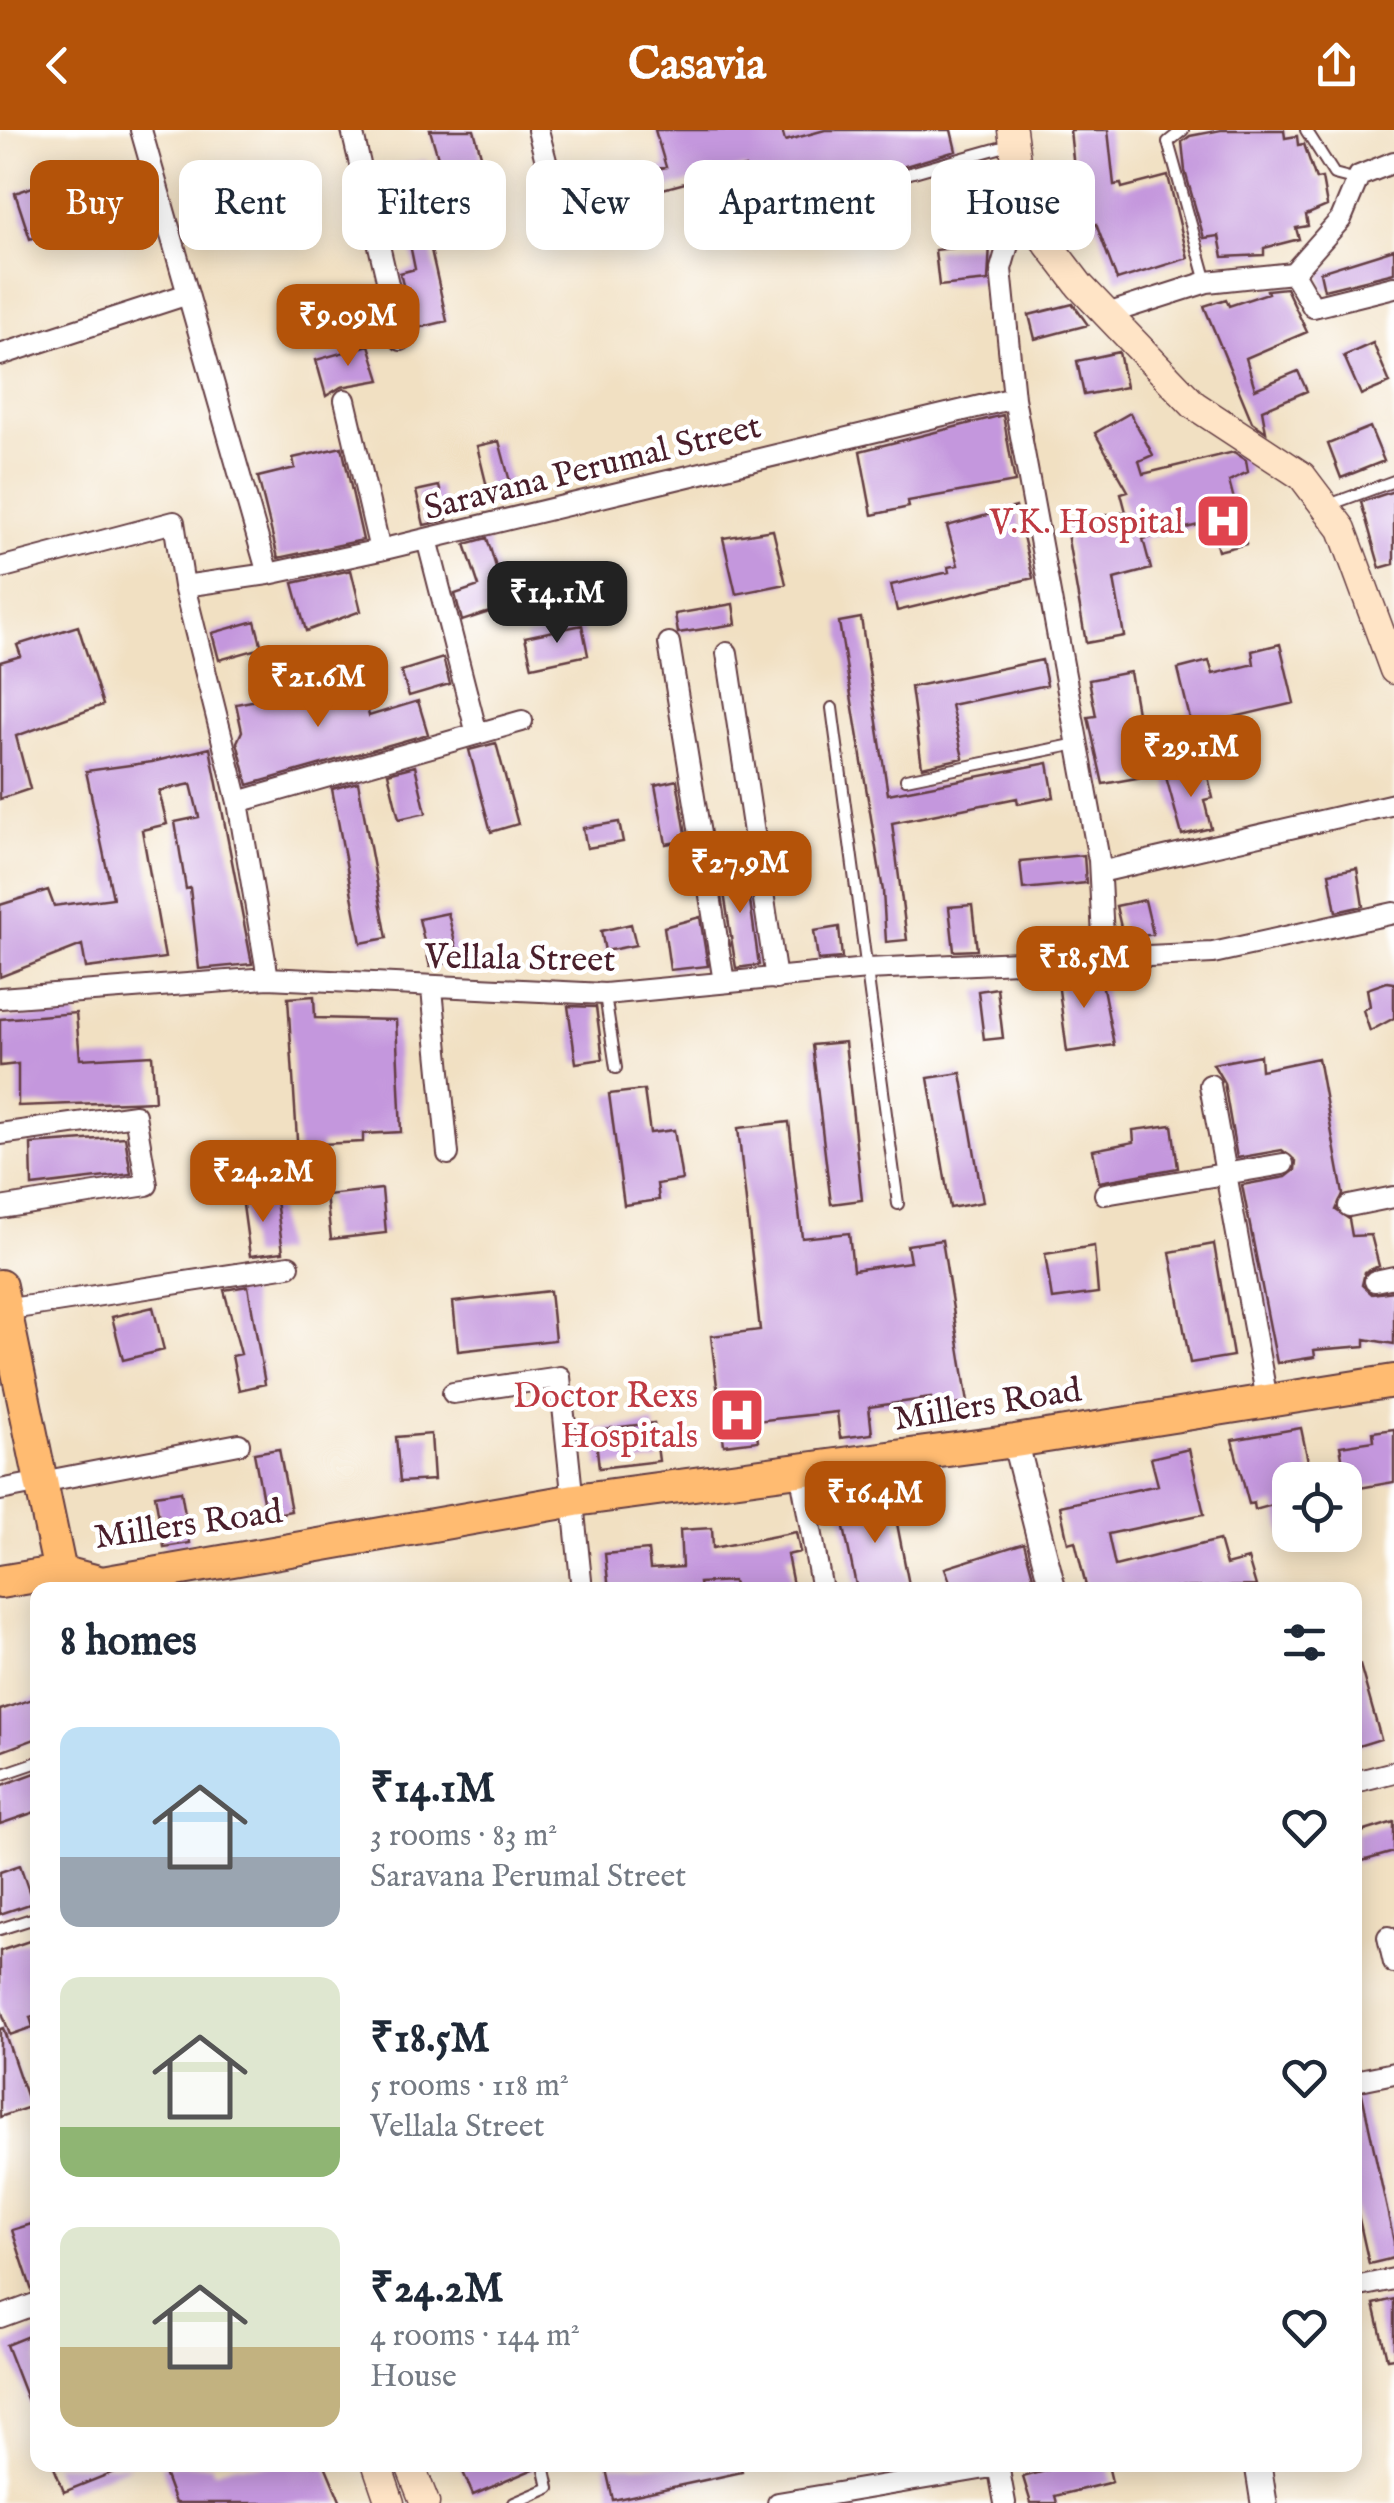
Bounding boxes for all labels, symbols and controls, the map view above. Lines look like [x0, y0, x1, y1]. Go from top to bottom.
text: Casavia [628, 37, 766, 94]
icon: back [30, 38, 85, 93]
icon: share [1309, 38, 1364, 93]
chip: Buy [30, 160, 159, 250]
chip: Rent [179, 160, 322, 250]
chip: Filters [342, 160, 506, 250]
chip: New [526, 160, 664, 250]
chip: Apartment [684, 160, 911, 250]
chip: House [931, 160, 1095, 250]
pin: ₹9.09M [267, 284, 429, 369]
text: ₹9.09M [299, 296, 397, 337]
street label: Saravana Perumal Street [419, 405, 766, 532]
hospital icon: V.K. Hospital [1193, 491, 1253, 551]
place label: V.K. Hospital [989, 501, 1184, 546]
pin: ₹14.1M [476, 561, 638, 646]
text: ₹14.1M [509, 573, 605, 614]
pin: ₹21.6M [237, 645, 399, 730]
text: ₹21.6M [270, 657, 366, 698]
pin: ₹29.1M [1110, 715, 1272, 800]
text: ₹29.1M [1143, 727, 1239, 768]
pin: ₹27.9M [659, 831, 821, 916]
text: ₹27.9M [691, 843, 789, 884]
pin: ₹18.5M [1003, 926, 1165, 1011]
street label: Vellala Street [423, 935, 616, 984]
text: ₹18.5M [1038, 938, 1130, 979]
pin: ₹24.2M [182, 1140, 344, 1225]
text: ₹24.2M [212, 1152, 314, 1193]
street label: Millers Road [890, 1368, 1085, 1442]
place label: Doctor Rexs Hospitals [513, 1375, 698, 1460]
hospital icon: Doctor Rexs Hospitals [707, 1385, 767, 1445]
pin: ₹16.4M [794, 1461, 956, 1546]
map controls [1272, 1462, 1362, 1552]
button: locate [1272, 1462, 1362, 1552]
text: ₹16.4M [827, 1473, 923, 1514]
street label: Millers Road [92, 1490, 286, 1561]
icon: filters [1277, 1615, 1332, 1670]
text: 8 homes [60, 1616, 197, 1669]
text: ₹14.1M [370, 1763, 495, 1816]
icon: home [140, 1767, 260, 1887]
icon: heart [1277, 1800, 1332, 1855]
text: 3 rooms · 83 m² [370, 1816, 557, 1857]
text: Saravana Perumal Street [370, 1857, 686, 1898]
text: ₹18.5M [370, 2013, 490, 2066]
icon: home [140, 2017, 260, 2137]
icon: heart [1277, 2050, 1332, 2105]
text: 5 rooms · 118 m² [370, 2066, 569, 2107]
text: Vellala Street [370, 2107, 544, 2148]
text: ₹24.2M [370, 2263, 503, 2316]
icon: home [140, 2267, 260, 2387]
icon: heart [1277, 2300, 1332, 2355]
text: 4 rooms · 144 m² [370, 2316, 580, 2357]
text: House [370, 2357, 457, 2398]

